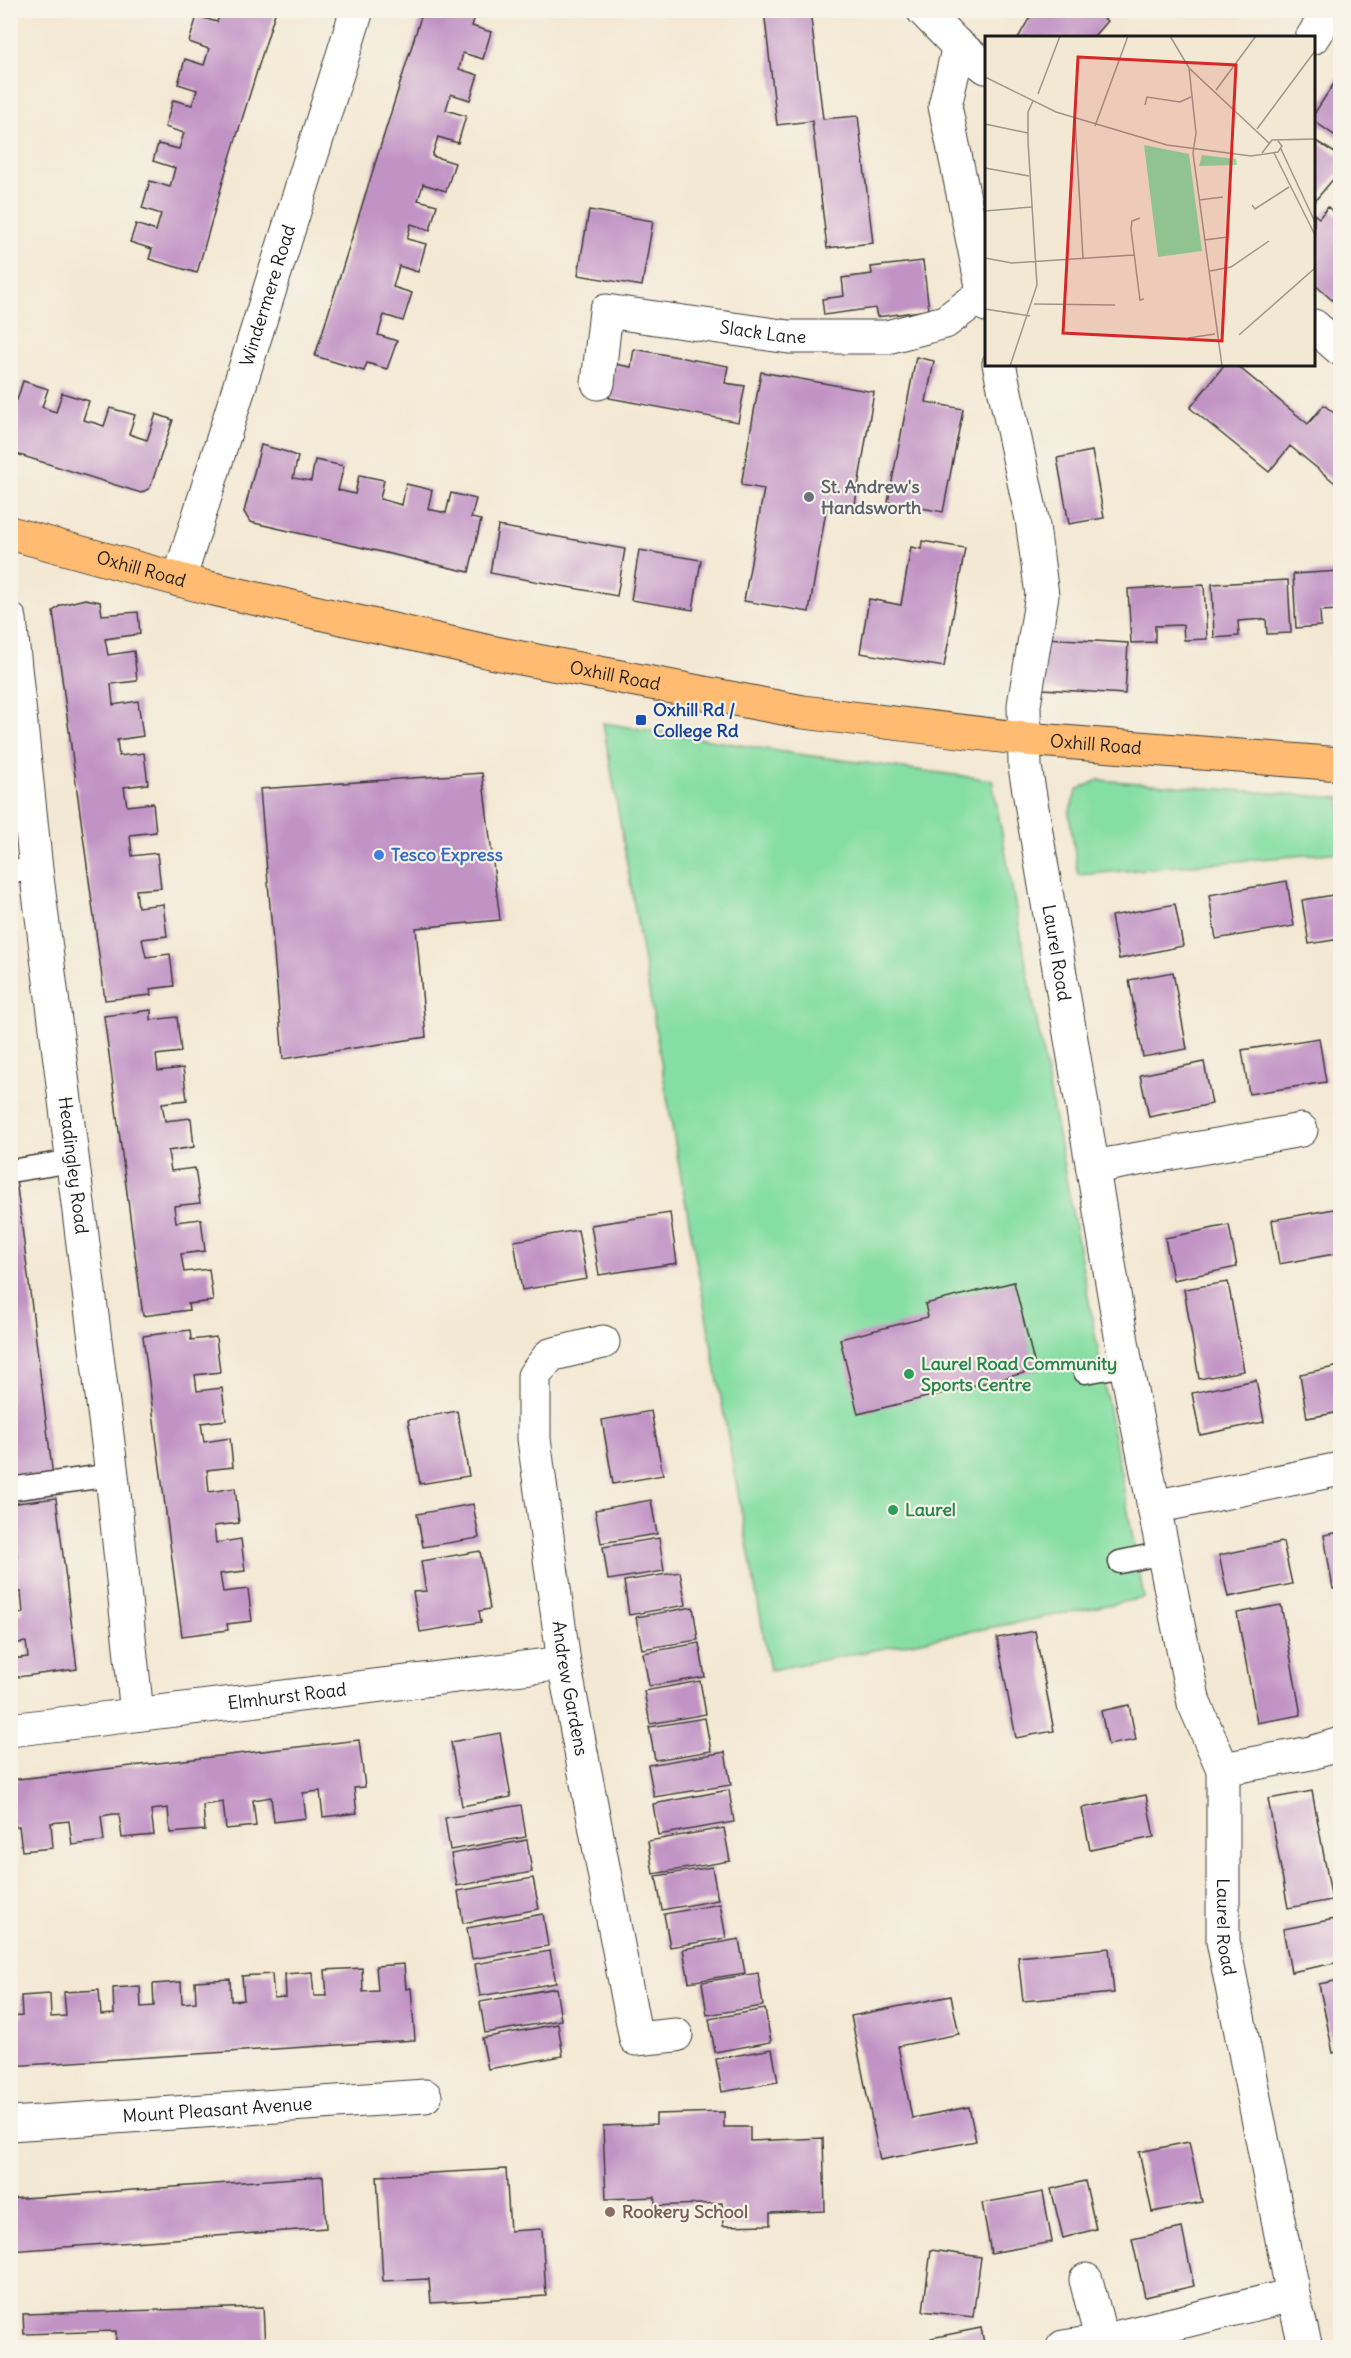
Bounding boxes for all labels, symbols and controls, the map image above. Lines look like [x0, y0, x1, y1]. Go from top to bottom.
inset map [985, 36, 1315, 366]
street label: Windermere Road [234, 221, 300, 369]
street label: Slack Lane [718, 315, 806, 348]
place label: St. Andrew's Handsworth [821, 475, 922, 519]
marker: St. Andrew's Handsworth [802, 490, 816, 504]
street label: Oxhill Road [94, 545, 189, 592]
street label: Oxhill Road [568, 656, 663, 696]
place label: Oxhill Rd / College Rd [653, 698, 739, 742]
marker: Oxhill Rd / College Rd [634, 713, 648, 727]
street label: Oxhill Road [1049, 729, 1143, 759]
place label: Tesco Express [391, 843, 503, 866]
marker: Tesco Express [372, 848, 386, 862]
street label: Laurel Road [1037, 903, 1076, 1003]
street label: Headingley Road [54, 1095, 94, 1236]
place label: Laurel Road Community Sports Centre [921, 1352, 1117, 1396]
marker: Laurel Road Community Sports Centre [902, 1367, 916, 1381]
place label: Laurel [905, 1498, 956, 1521]
marker: Laurel [886, 1503, 900, 1517]
street label: Andrew Gardens [547, 1619, 594, 1758]
street label: Elmhurst Road [226, 1677, 348, 1715]
street label: Laurel Road [1212, 1878, 1242, 1978]
street label: Mount Pleasant Avenue [122, 2092, 313, 2127]
place label: Rookery School [622, 2200, 748, 2223]
marker: Rookery School [603, 2205, 617, 2219]

